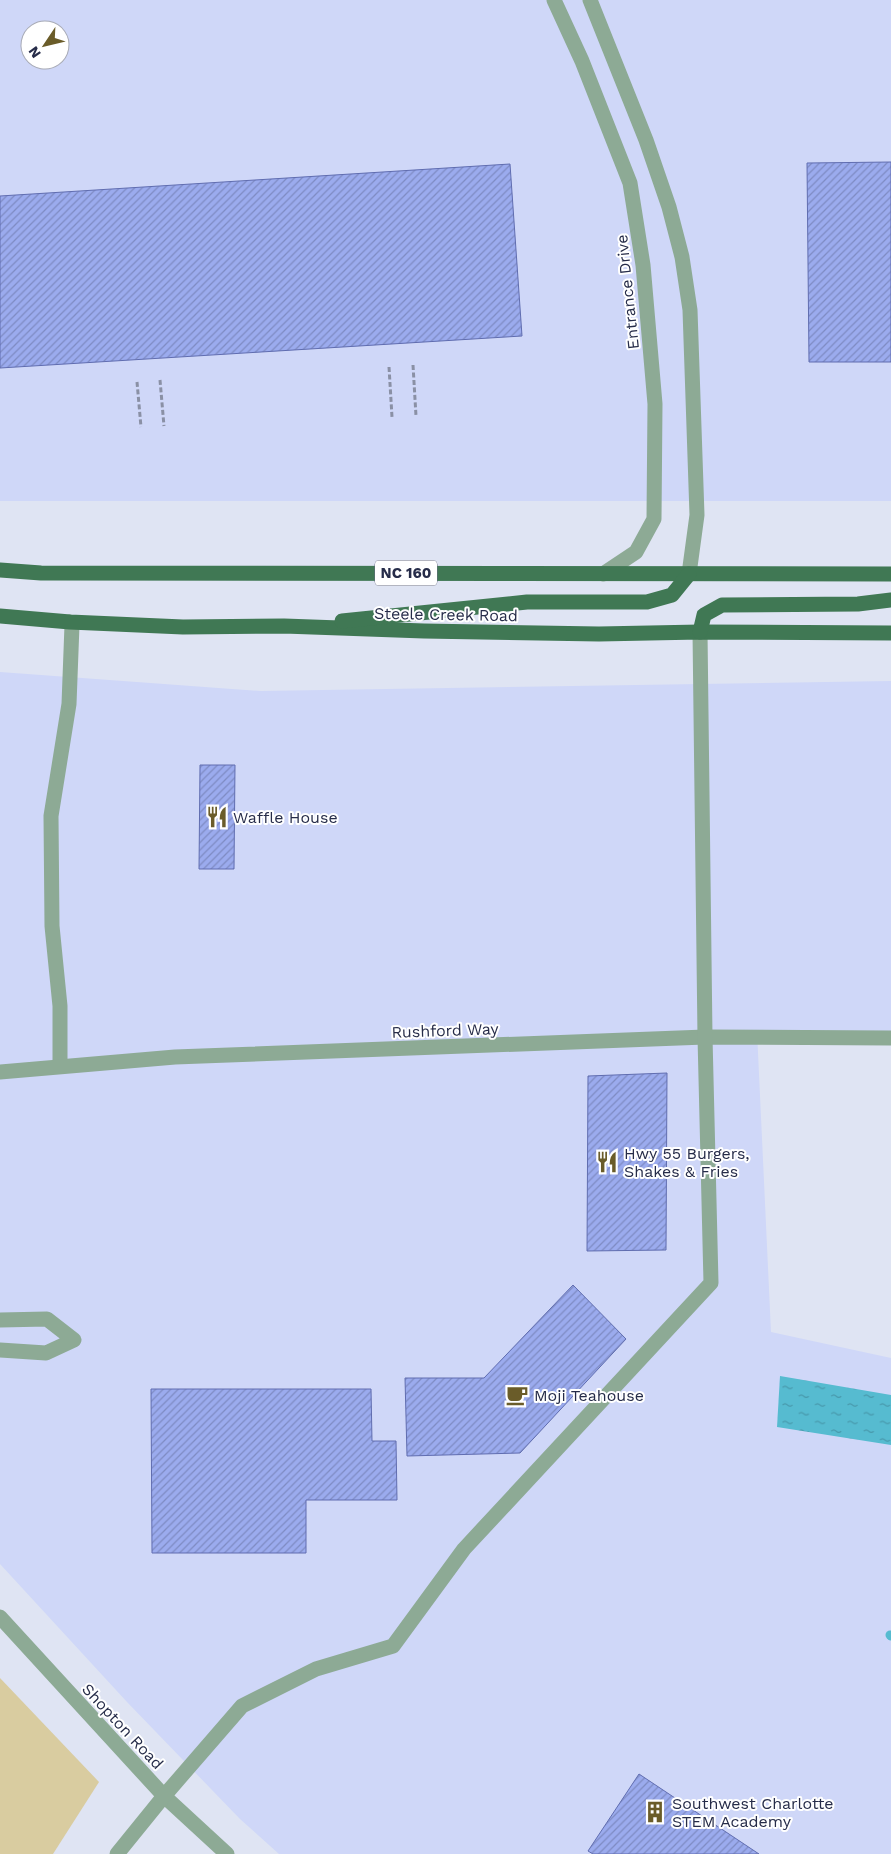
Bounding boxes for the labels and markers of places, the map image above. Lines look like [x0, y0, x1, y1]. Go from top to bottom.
restaurant icon: Waffle House [204, 804, 230, 830]
place label: Waffle House [233, 808, 338, 827]
place label: Hwy 55 Burgers, Shakes & Fries [624, 1144, 750, 1181]
restaurant icon: Hwy 55 Burgers, Shakes & Fries [594, 1149, 620, 1175]
cafe icon: Moji Teahouse [504, 1382, 530, 1408]
place label: Moji Teahouse [534, 1386, 644, 1405]
place label: Southwest Charlotte STEM Academy [672, 1794, 834, 1831]
building icon: Southwest Charlotte STEM Academy [642, 1799, 668, 1825]

